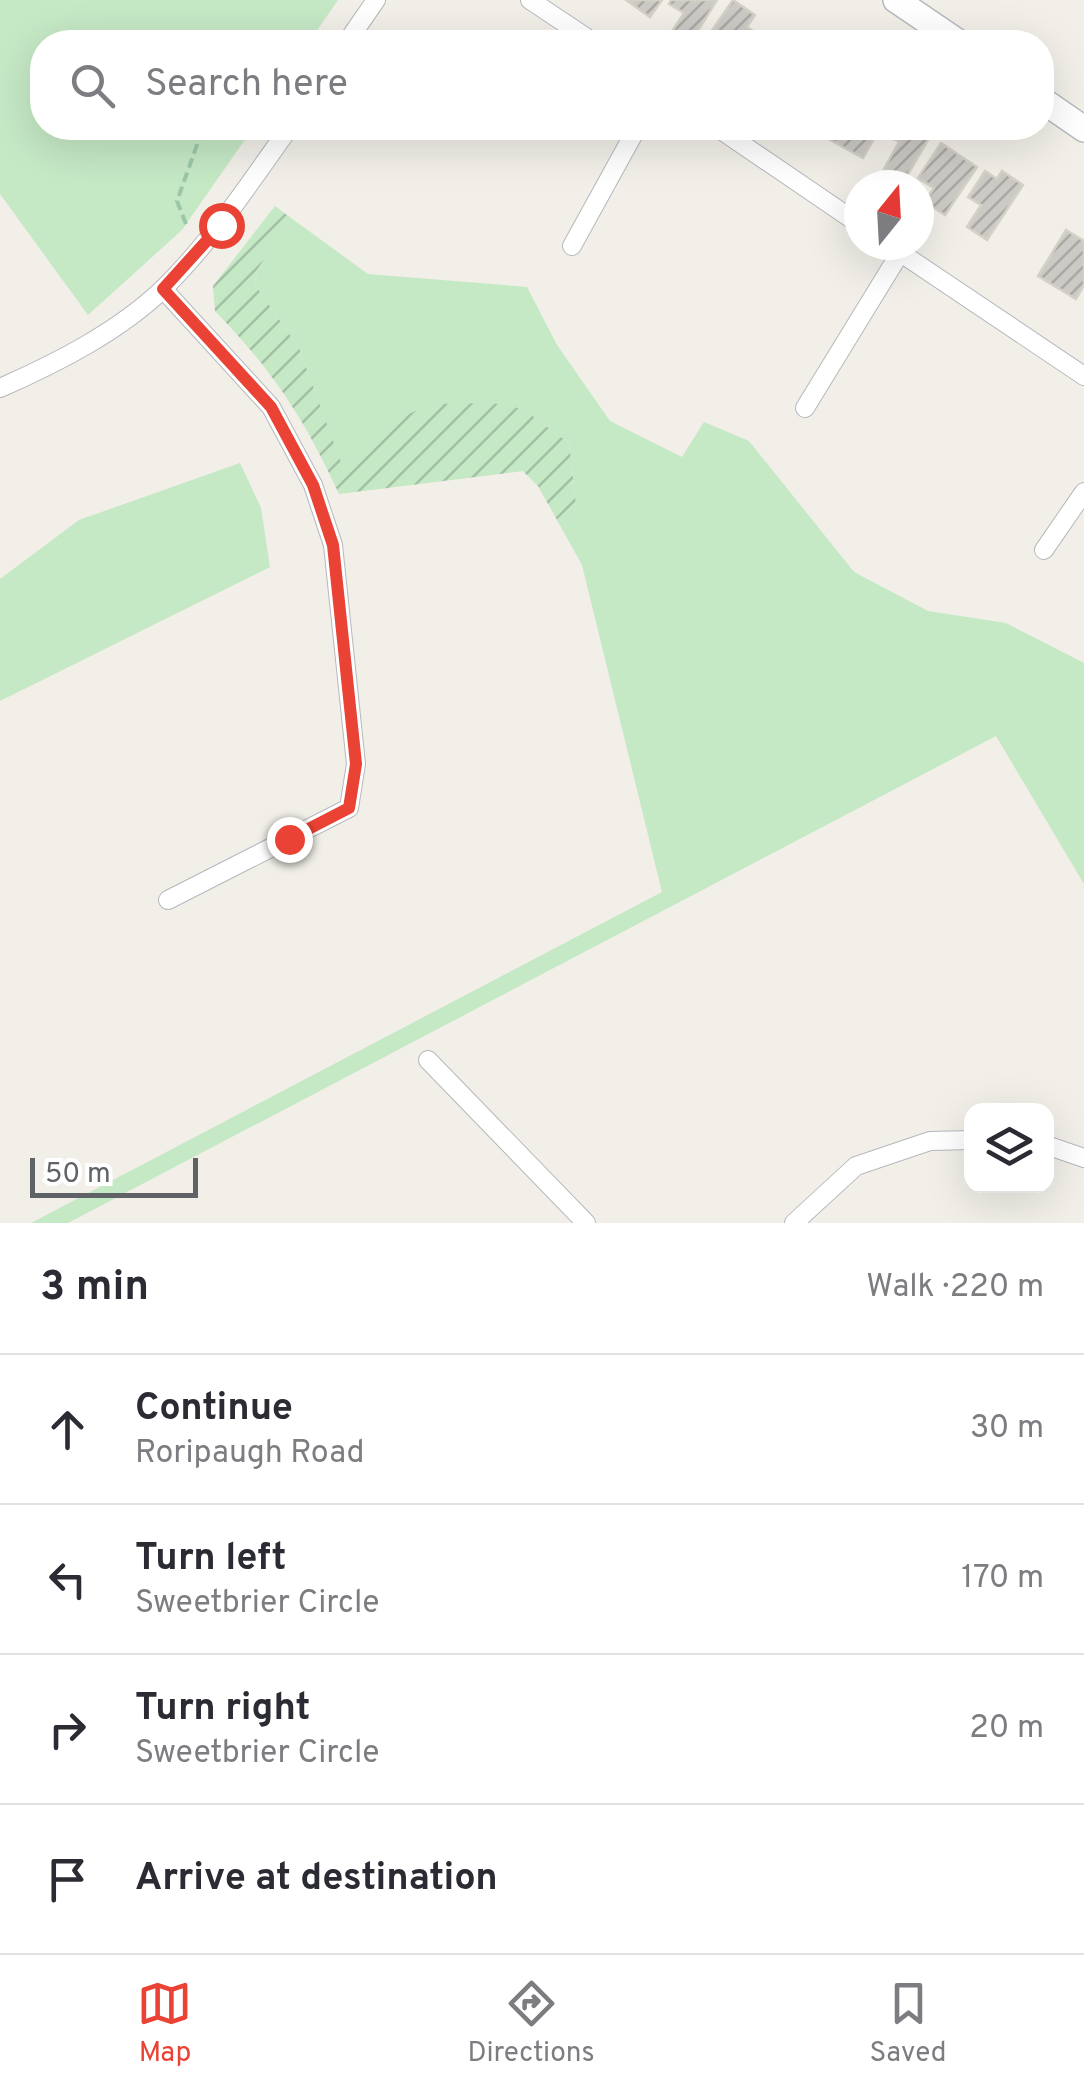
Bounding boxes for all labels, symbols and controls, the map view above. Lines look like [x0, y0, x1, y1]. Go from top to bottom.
search box [30, 30, 1054, 140]
icon: search [65, 58, 120, 113]
text: Search here [145, 61, 348, 110]
north arrow [844, 170, 934, 260]
route start [199, 203, 245, 249]
route end [267, 817, 313, 863]
map controls [964, 1103, 1054, 1193]
button: layers [964, 1103, 1054, 1193]
scale bar [30, 1153, 198, 1198]
text: 50 m [45, 1157, 111, 1193]
text: 3 min [40, 1262, 149, 1315]
text: Walk · 220 m [866, 1268, 1044, 1308]
text: Continue [135, 1385, 293, 1434]
icon: ahead [40, 1402, 95, 1457]
text: 30 m [970, 1409, 1044, 1449]
text: Roripaugh Road [135, 1434, 364, 1474]
text: Turn left [135, 1535, 287, 1584]
icon: left [40, 1552, 95, 1607]
text: 170 m [961, 1559, 1044, 1599]
text: Sweetbrier Circle [135, 1584, 380, 1624]
text: Turn right [135, 1685, 310, 1734]
icon: right [40, 1702, 95, 1757]
text: 20 m [969, 1709, 1044, 1749]
text: Sweetbrier Circle [135, 1734, 380, 1774]
icon: arrive [40, 1852, 95, 1907]
text: Arrive at destination [135, 1855, 498, 1904]
tab: Map [137, 1976, 192, 2072]
tab: Directions [467, 1976, 595, 2072]
tab: Saved [870, 1976, 947, 2072]

